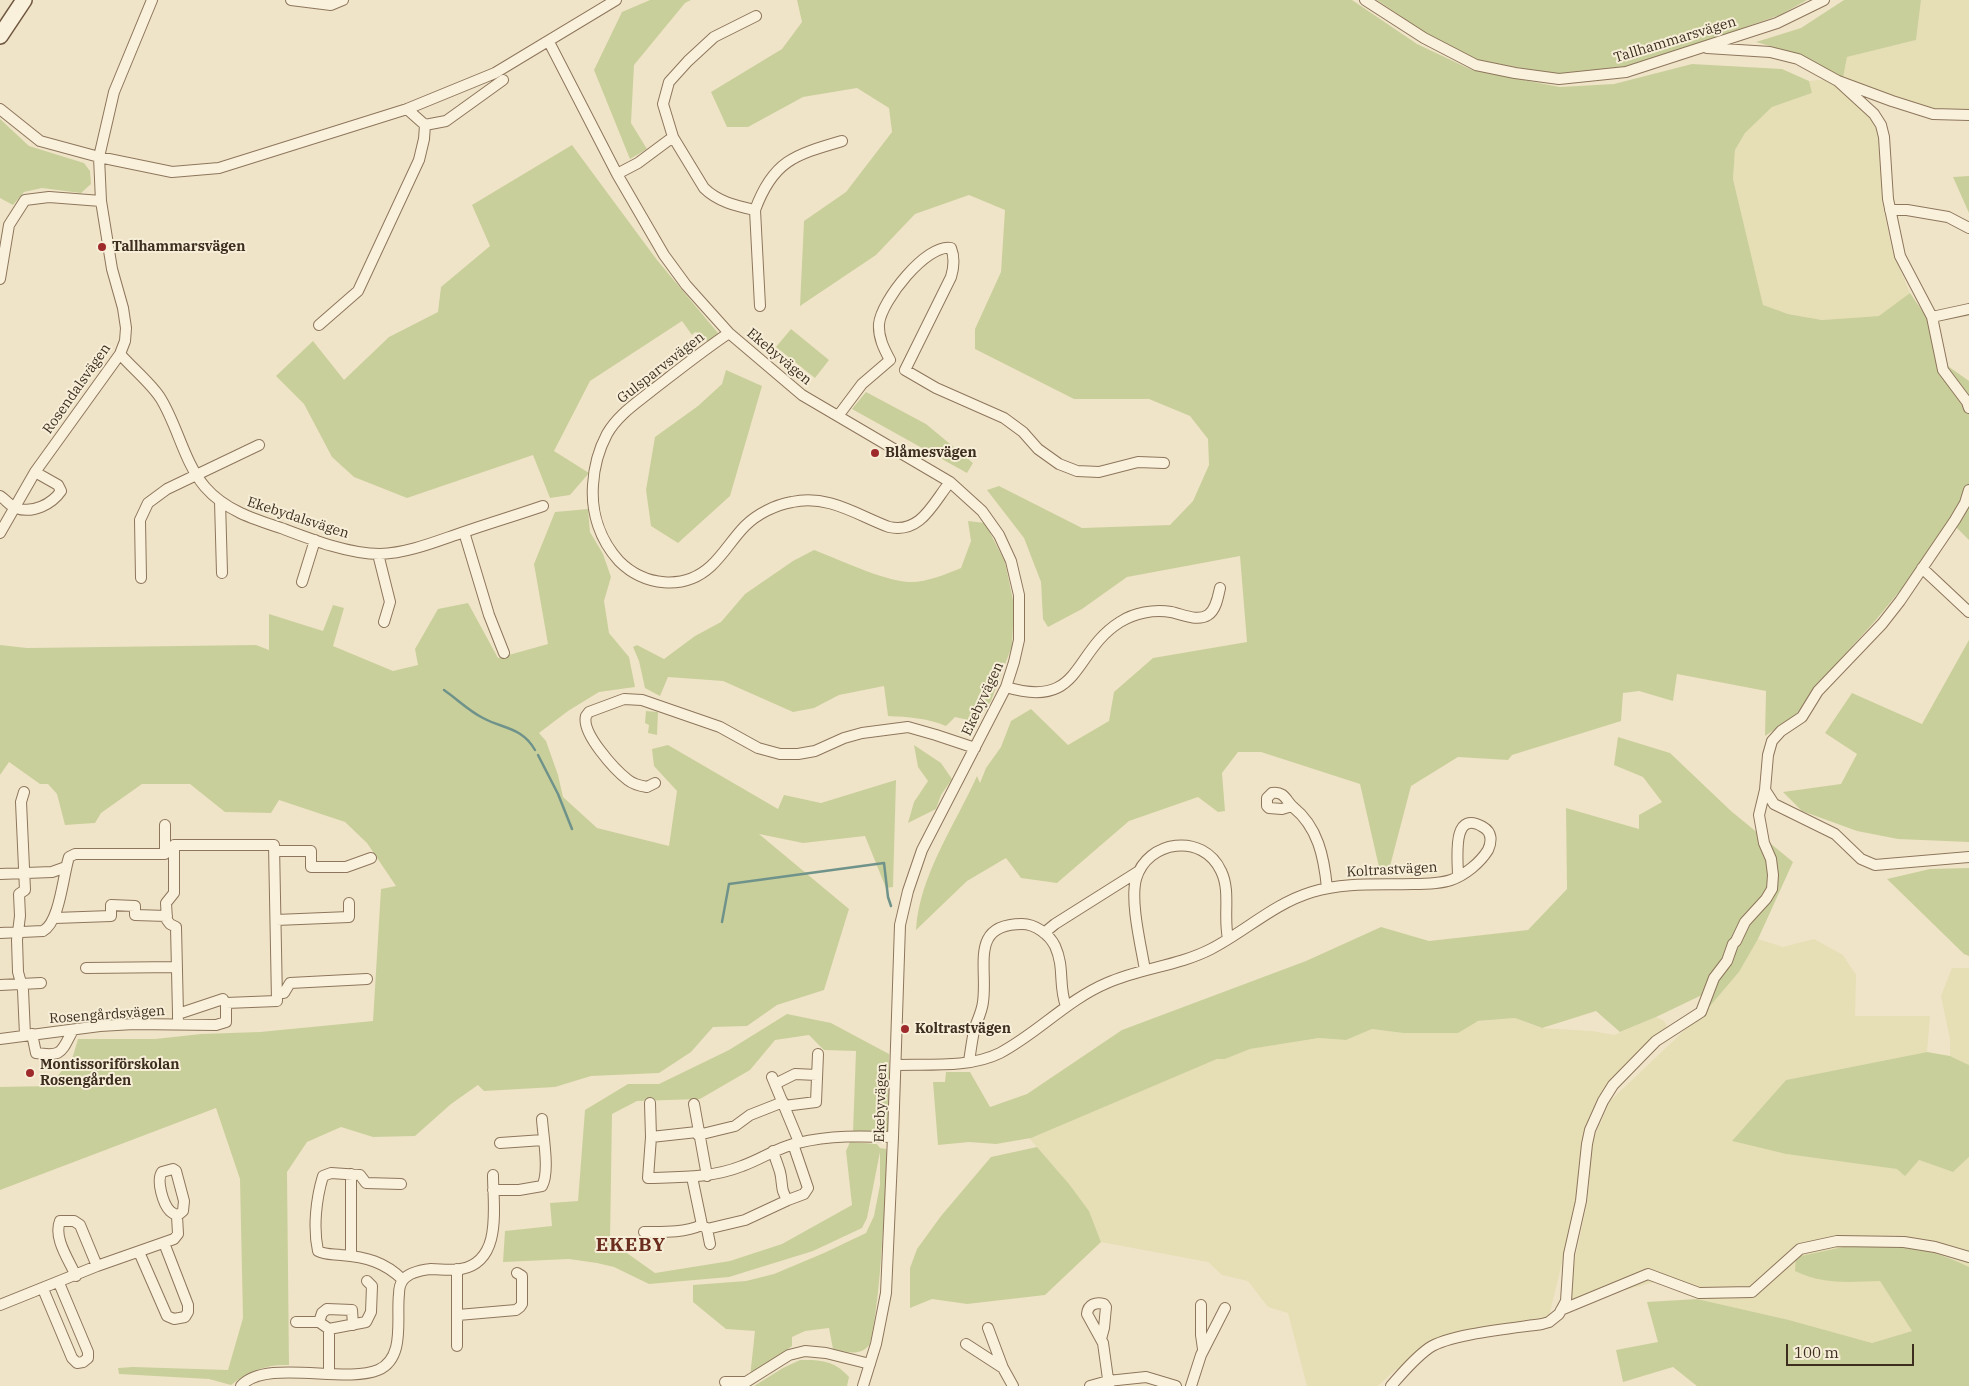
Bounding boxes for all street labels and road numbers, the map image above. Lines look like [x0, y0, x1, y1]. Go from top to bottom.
street label: Tallhammarsvägen [1612, 13, 1738, 67]
street label: Ekebyvägen [743, 325, 815, 389]
street label: Gulsparvsvägen [614, 329, 708, 407]
street label: Rosendalsvägen [40, 341, 114, 437]
street label: Ekebydalsvägen [245, 494, 351, 542]
street label: Ekebyvägen [959, 659, 1007, 739]
street label: Koltrastvägen [1346, 859, 1438, 881]
street label: Rosengårdsvägen [49, 1003, 165, 1027]
street label: Ekebyvägen [871, 1063, 891, 1143]

